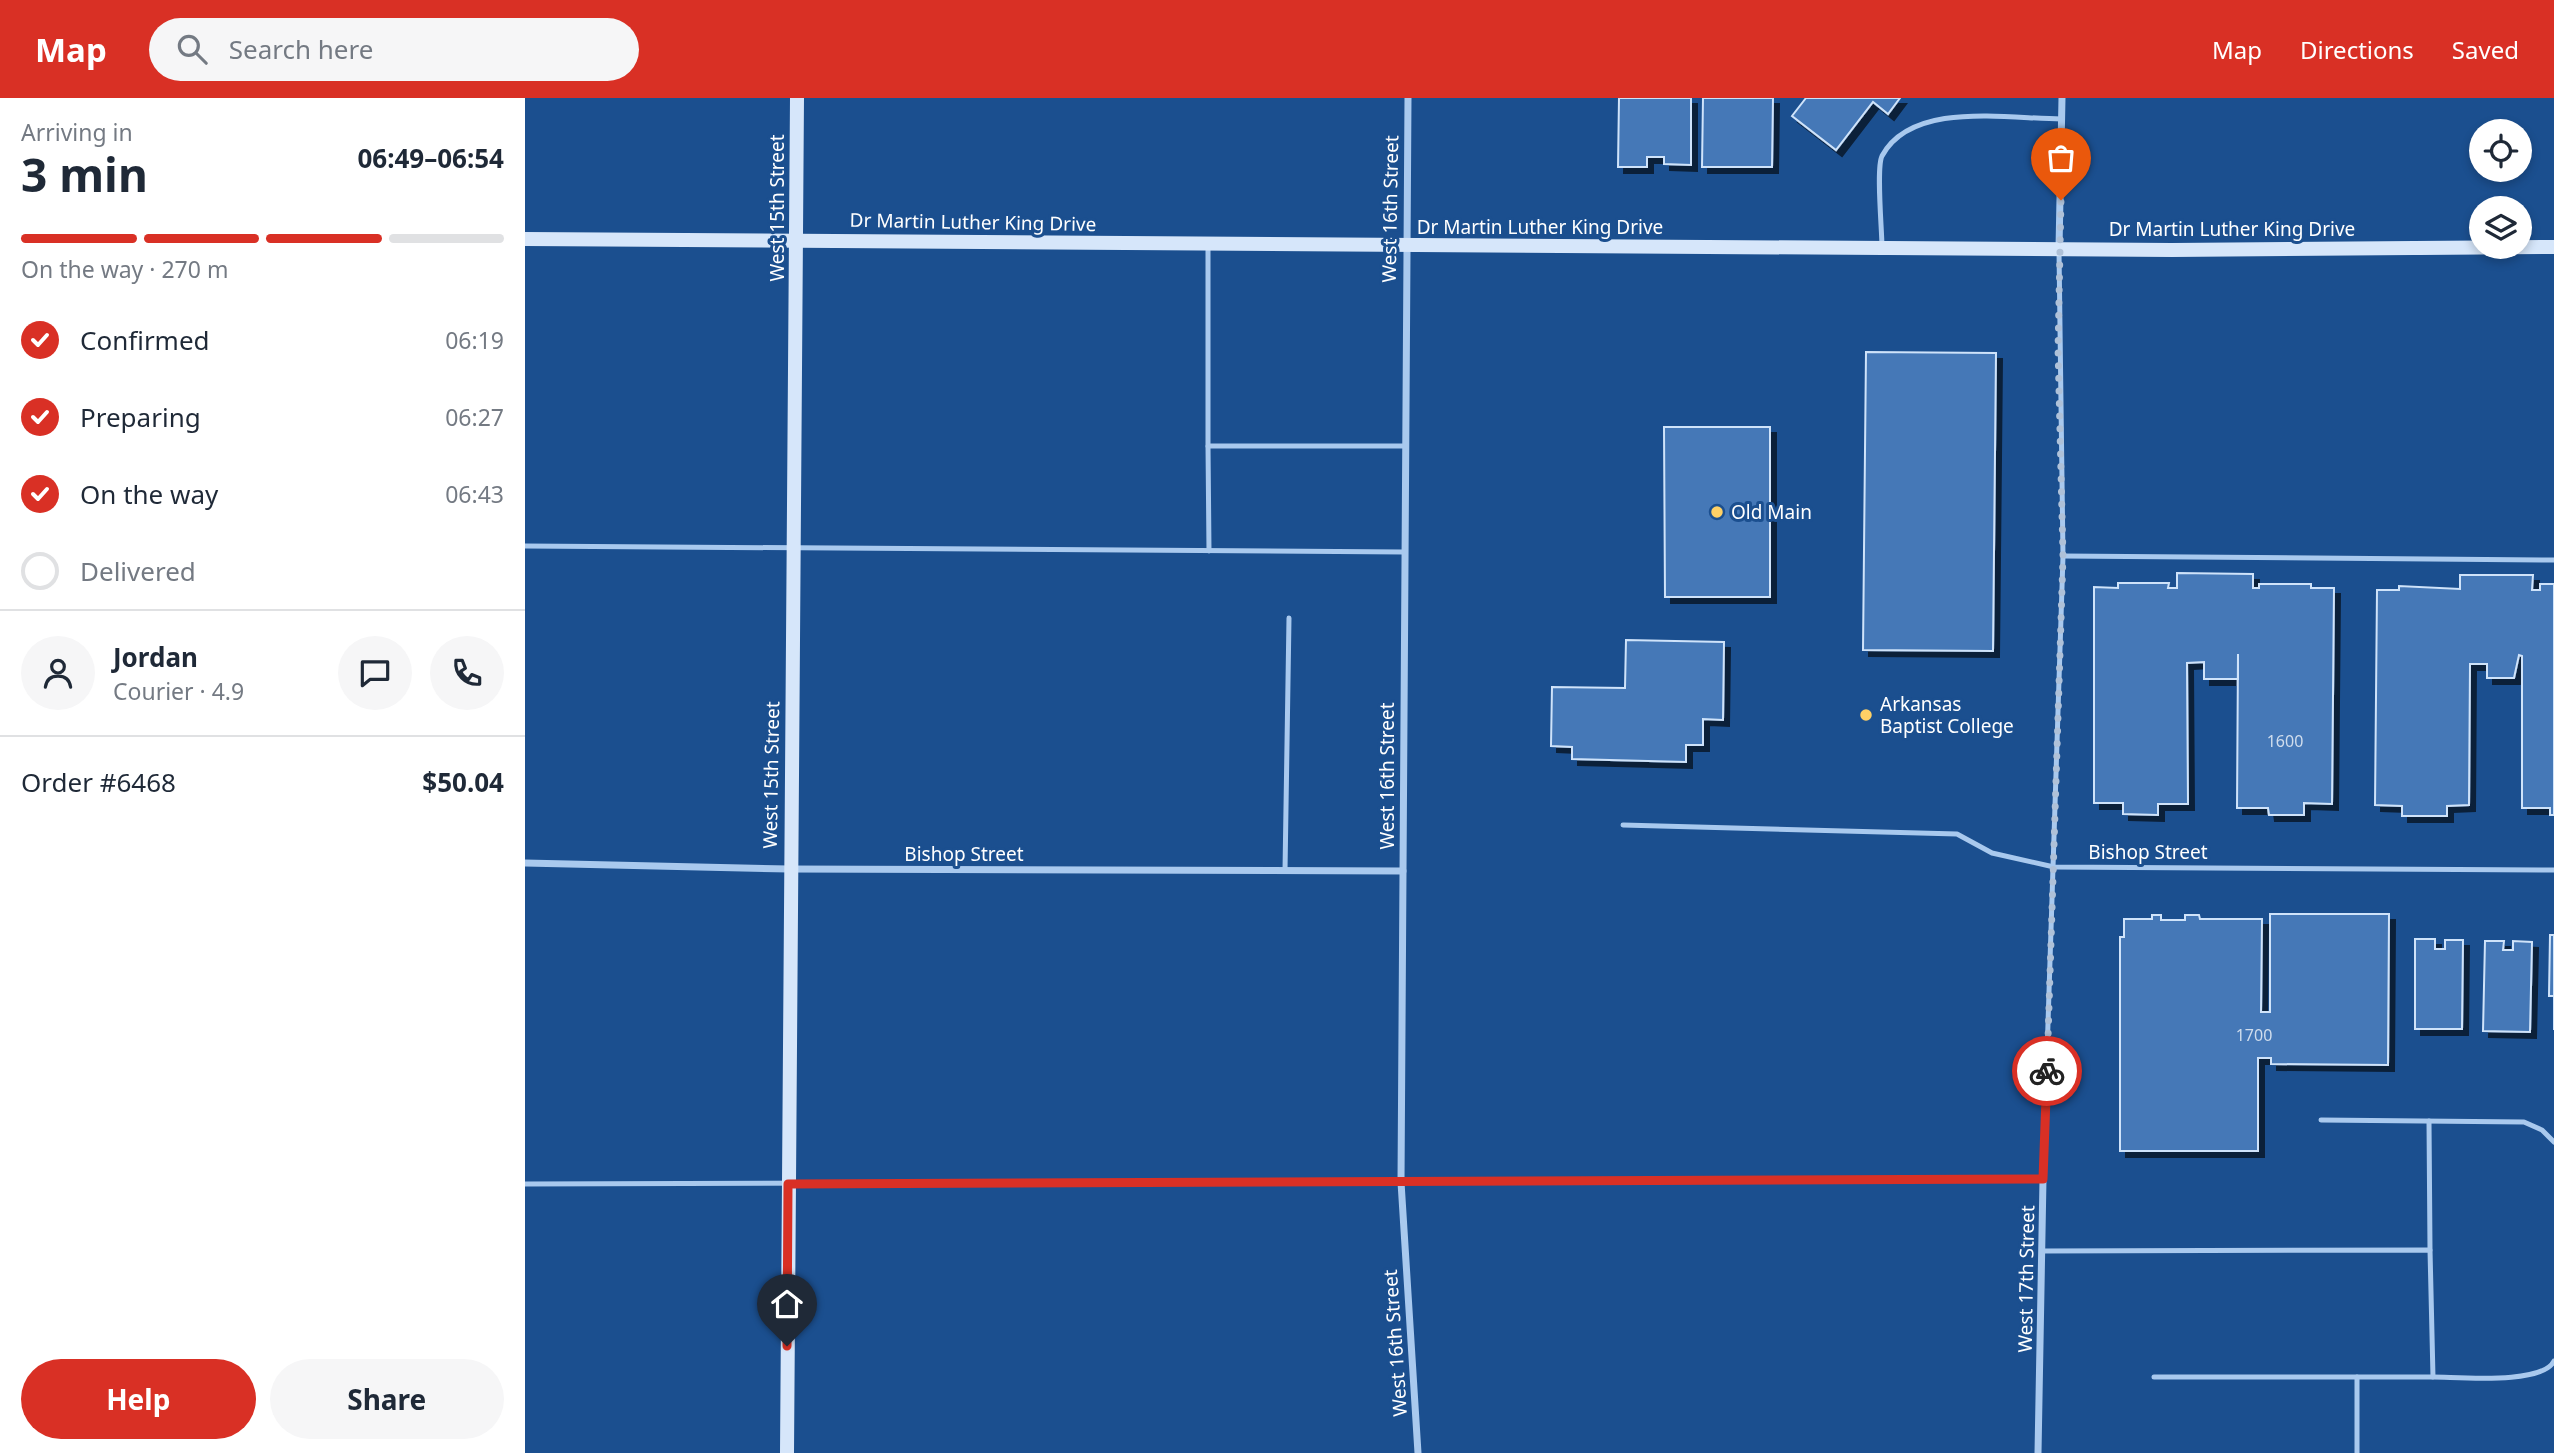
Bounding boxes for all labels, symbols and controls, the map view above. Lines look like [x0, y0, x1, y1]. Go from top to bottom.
search box [149, 18, 639, 81]
text: Map [35, 27, 107, 72]
icon: search [173, 30, 211, 68]
text: Search here [229, 31, 373, 67]
text: Map [2212, 33, 2262, 66]
text: Directions [2300, 33, 2414, 66]
text: Saved [2452, 33, 2519, 66]
text: Arriving in [21, 116, 133, 148]
map controls [2469, 119, 2532, 259]
button: locate [2469, 119, 2532, 182]
pin [2031, 128, 2091, 200]
street label: West 15th Street [764, 134, 790, 282]
street label: West 16th Street [1376, 135, 1404, 283]
icon: bag [2042, 139, 2080, 177]
text: 06:49–06:54 [357, 140, 504, 176]
text: 3 min [21, 143, 148, 205]
button: layers [2469, 196, 2532, 259]
street label: Dr Martin Luther King Drive [849, 207, 1097, 237]
street label: Dr Martin Luther King Drive [1417, 214, 1663, 240]
street label: Dr Martin Luther King Drive [2109, 216, 2355, 242]
text: On the way · 270 m [21, 253, 228, 285]
icon: check [21, 321, 59, 359]
text: Confirmed [80, 322, 210, 358]
text: 06:19 [445, 324, 504, 356]
icon: check [21, 398, 59, 436]
text: Preparing [80, 399, 201, 435]
text: 06:27 [445, 401, 504, 433]
icon: check [21, 475, 59, 513]
text: On the way [80, 476, 218, 512]
text: 06:43 [445, 478, 504, 510]
place label: Old Main [1731, 499, 1812, 525]
marker: Old Main [1709, 504, 1725, 520]
text: Delivered [80, 553, 196, 589]
button: person [21, 636, 95, 710]
button: chat [338, 636, 412, 710]
button: phone [430, 636, 504, 710]
text: Jordan [113, 639, 198, 675]
text: Courier · 4.9 [113, 675, 244, 707]
place label: Arkansas Baptist College [1880, 691, 2014, 739]
street label: West 15th Street [757, 701, 785, 849]
street label: West 16th Street [1374, 702, 1400, 850]
marker: Arkansas Baptist College [1858, 707, 1874, 723]
house number: 1600 [2267, 730, 2303, 752]
text: Order #6468 [21, 764, 176, 800]
text: $50.04 [422, 764, 504, 800]
street label: Bishop Street [2088, 839, 2208, 865]
street label: Bishop Street [904, 841, 1024, 867]
house number: 1700 [2236, 1024, 2272, 1046]
courier [2012, 1036, 2082, 1106]
icon: bike [2028, 1052, 2066, 1090]
street label: West 17th Street [2012, 1205, 2040, 1353]
street label: West 16th Street [1377, 1269, 1413, 1417]
pin [757, 1274, 817, 1346]
icon: home [768, 1285, 806, 1323]
button: Help [21, 1359, 256, 1439]
button: Share [270, 1359, 504, 1439]

